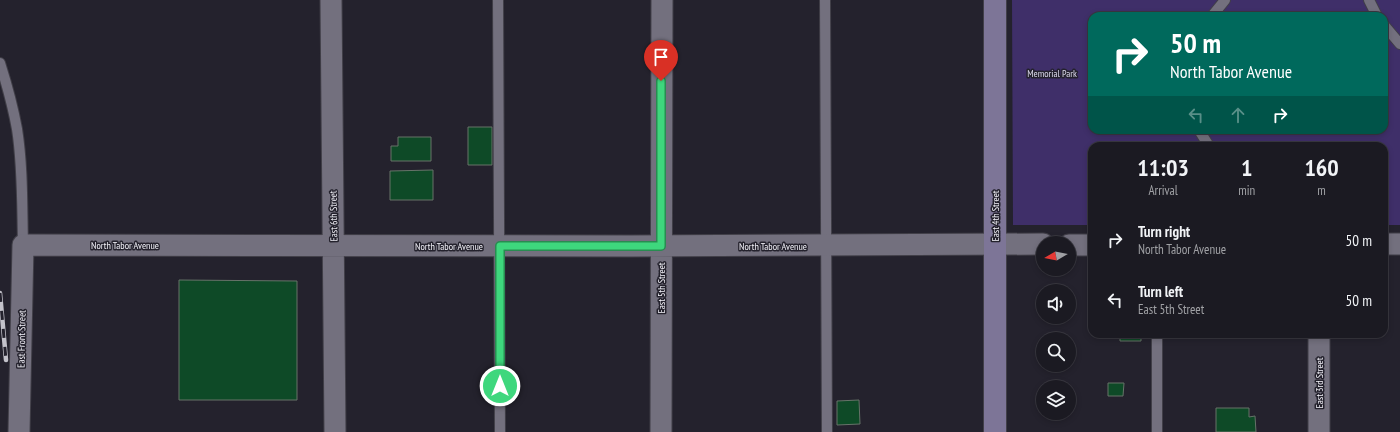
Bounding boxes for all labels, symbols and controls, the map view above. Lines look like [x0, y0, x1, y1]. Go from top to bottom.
text: 50 m [1170, 24, 1221, 61]
icon: right [1104, 28, 1156, 80]
pin [644, 40, 678, 81]
icon: arrive [650, 46, 672, 68]
text: North Tabor Avenue [1170, 60, 1292, 83]
park label: Memorial Park [1027, 67, 1077, 80]
icon: left [1185, 104, 1207, 126]
icon: ahead [1227, 104, 1249, 126]
icon: right [1269, 104, 1291, 126]
text: 11:03 [1137, 152, 1189, 183]
text: 1 [1241, 152, 1252, 183]
text: 160 [1304, 152, 1339, 183]
text: Arrival [1148, 182, 1178, 199]
text: min [1238, 182, 1255, 199]
text: m [1317, 182, 1326, 199]
street label: East 6th Street [327, 190, 340, 242]
street label: East 4th Street [989, 190, 1002, 242]
text: Turn right [1138, 222, 1190, 241]
icon: right [1104, 229, 1126, 251]
text: 50 m [1346, 231, 1372, 250]
north arrow [1036, 236, 1076, 276]
map controls [1036, 236, 1076, 420]
street label: North Tabor Avenue [91, 239, 159, 252]
street label: North Tabor Avenue [415, 240, 483, 253]
street label: North Tabor Avenue [739, 240, 807, 253]
text: North Tabor Avenue [1138, 241, 1226, 258]
street label: East 5th Street [655, 262, 668, 314]
text: Turn left [1138, 282, 1183, 301]
button: sound [1036, 284, 1076, 324]
icon: left [1104, 289, 1126, 311]
text: 50 m [1346, 291, 1372, 310]
text: East 5th Street [1138, 301, 1204, 318]
street label: East Front Street [14, 310, 29, 368]
button: search [1036, 332, 1076, 372]
street label: East 3rd Street [1313, 357, 1326, 408]
position arrow [479, 365, 521, 407]
button: layers [1036, 380, 1076, 420]

